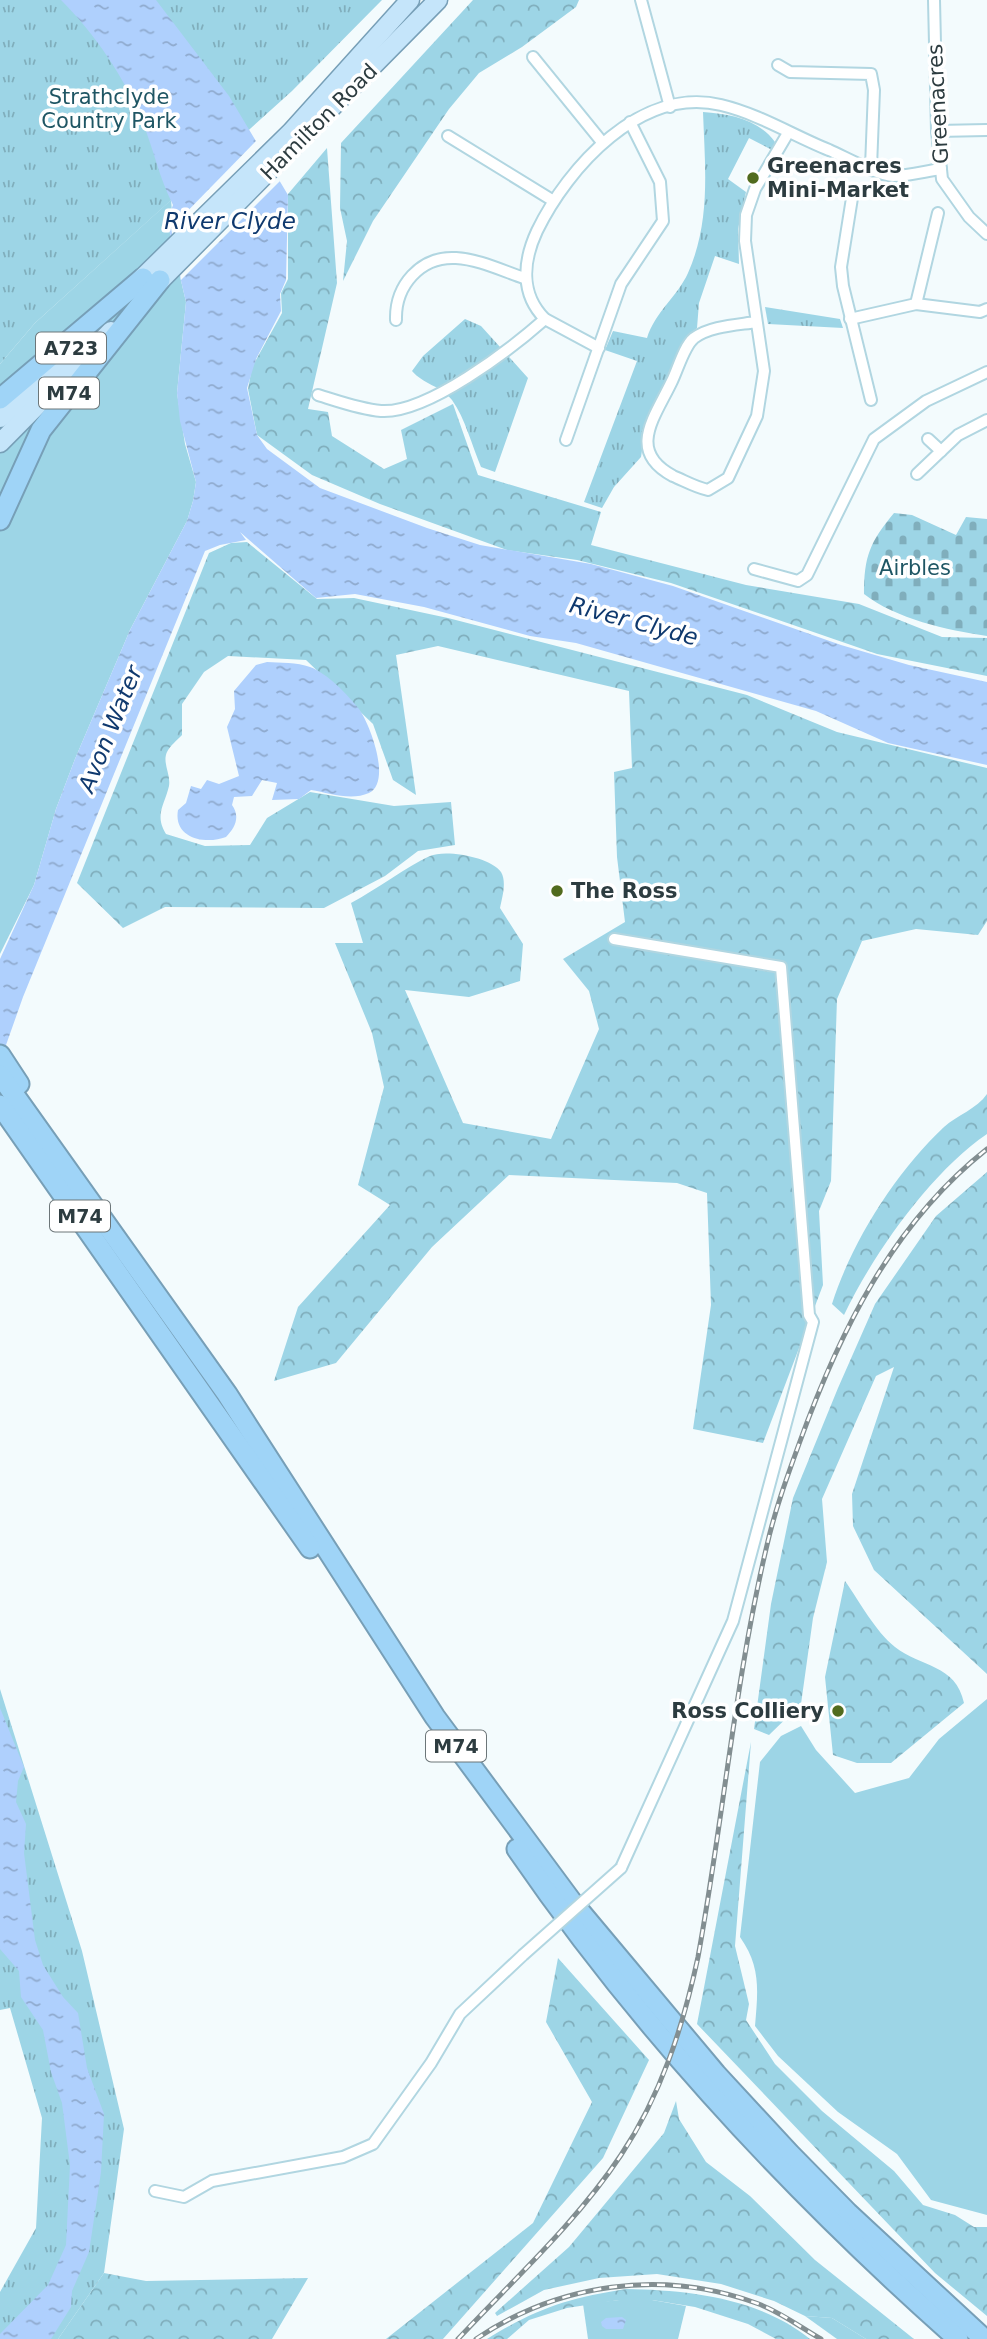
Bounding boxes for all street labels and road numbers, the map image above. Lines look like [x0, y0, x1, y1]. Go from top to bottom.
street label: Greenacres [923, 43, 953, 165]
street label: Hamilton Road [256, 59, 382, 185]
road number: A723 [36, 332, 106, 364]
road number: M74 [39, 378, 99, 408]
road number: M74 [50, 1200, 110, 1232]
road number: M74 [426, 1730, 486, 1762]

